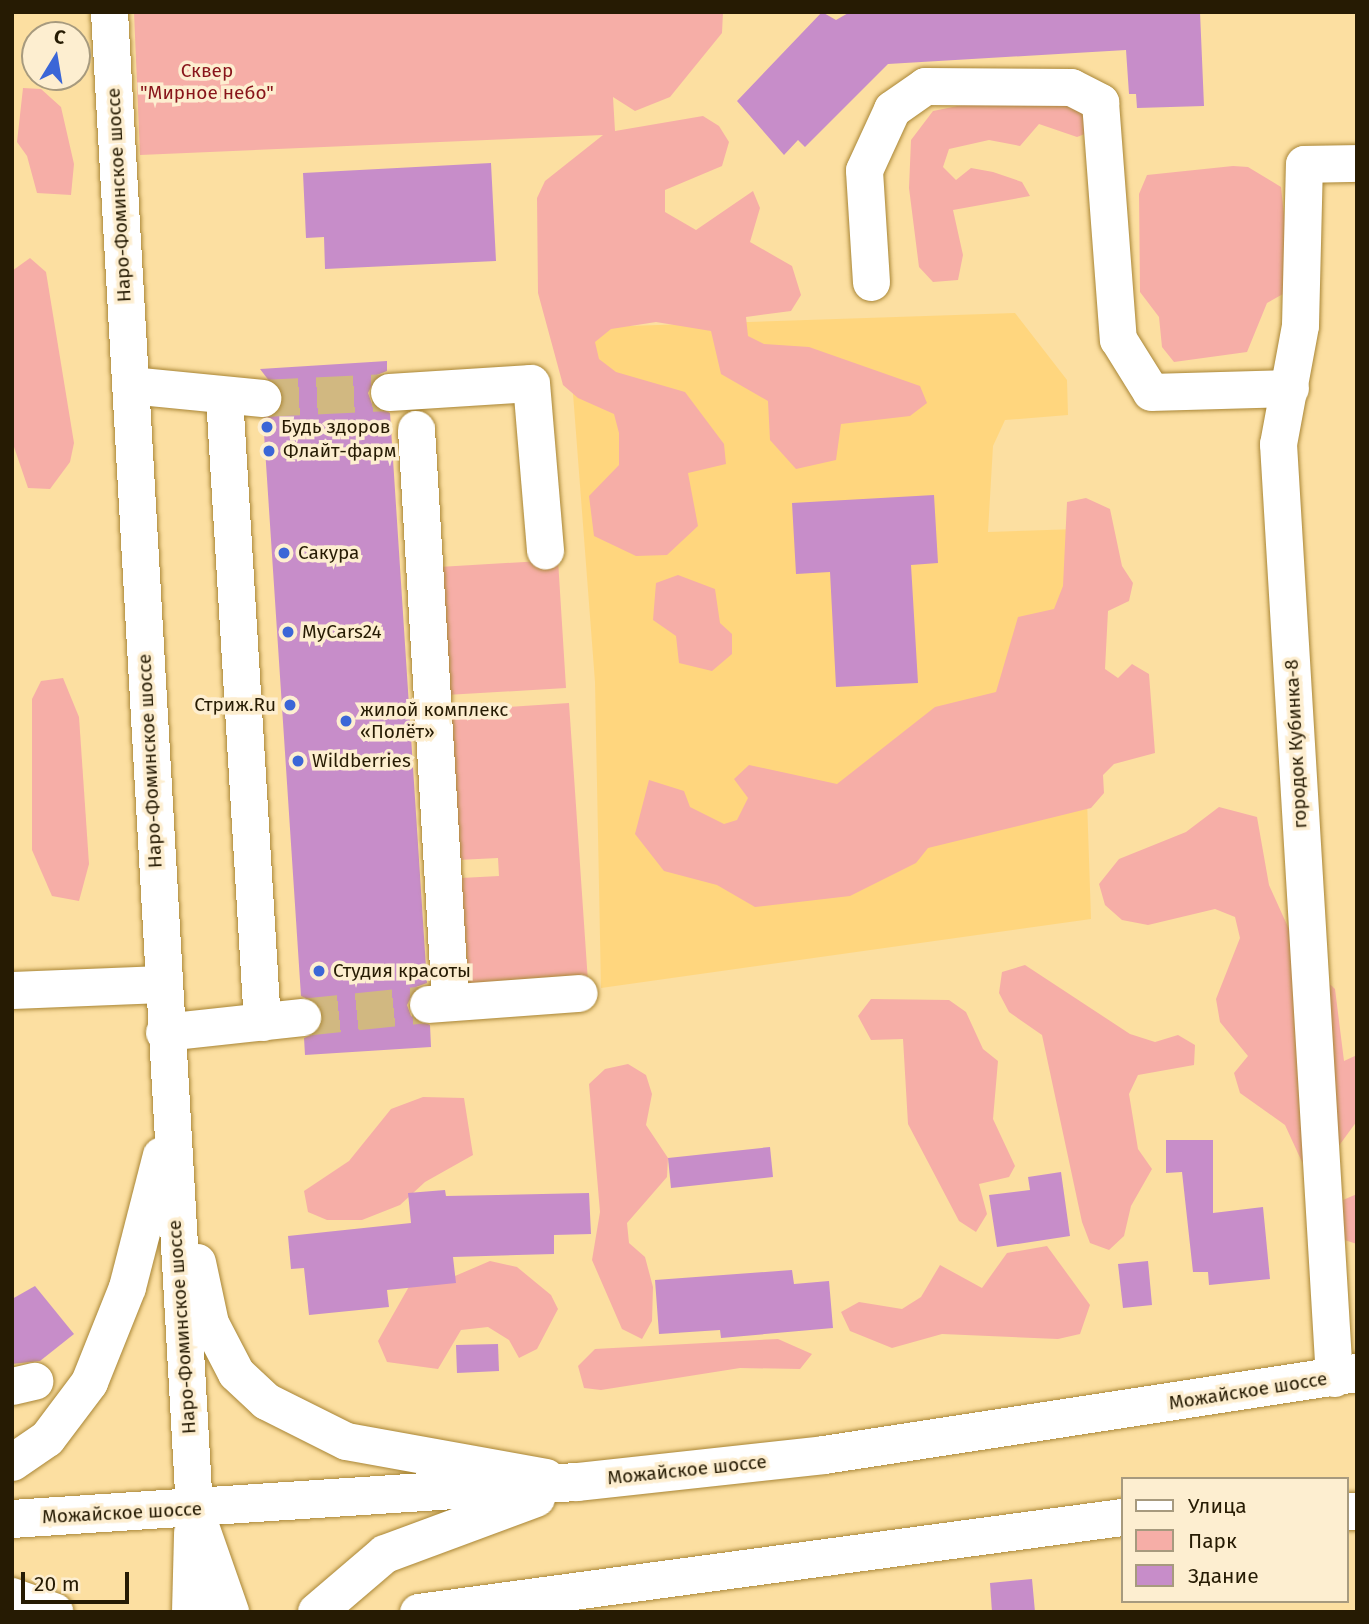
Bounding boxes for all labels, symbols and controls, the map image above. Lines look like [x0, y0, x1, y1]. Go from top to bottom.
north arrow [21, 21, 91, 91]
text: С [52, 25, 67, 49]
park label: Сквер "Мирное небо" [140, 60, 274, 104]
street label: Наро-Фоминское шоссе [102, 87, 136, 303]
place label: Будь здоров [281, 416, 391, 438]
marker: Будь здоров [259, 419, 275, 435]
place label: Флайт-фарм [283, 440, 397, 462]
marker: Флайт-фарм [261, 443, 277, 459]
place label: Сакура [298, 542, 359, 564]
marker: Сакура [276, 545, 292, 561]
place label: MyCars24 [302, 621, 382, 643]
marker: MyCars24 [280, 624, 296, 640]
street label: Наро-Фоминское шоссе [133, 653, 167, 869]
street label: городок Кубинка-8 [1280, 659, 1312, 829]
place label: Стриж.Ru [194, 694, 276, 716]
marker: Стриж.Ru [282, 697, 298, 713]
place label: жилой комплекс «Полёт» [360, 699, 508, 743]
marker: жилой комплекс «Полёт» [338, 713, 354, 729]
place label: Wildberries [312, 750, 411, 772]
marker: Wildberries [290, 753, 306, 769]
place label: Студия красоты [333, 960, 471, 982]
marker: Студия красоты [311, 963, 327, 979]
street label: Наро-Фоминское шоссе [163, 1219, 201, 1435]
street label: Можайское шоссе [1167, 1367, 1329, 1415]
street label: Можайское шоссе [606, 1450, 768, 1490]
legend [1120, 1477, 1348, 1603]
text: Улица [1188, 1493, 1247, 1519]
street label: Можайское шоссе [41, 1497, 203, 1529]
text: Парк [1188, 1528, 1237, 1554]
scale bar [24, 1558, 133, 1602]
text: Здание [1188, 1563, 1259, 1589]
text: 20 m [34, 1571, 80, 1597]

